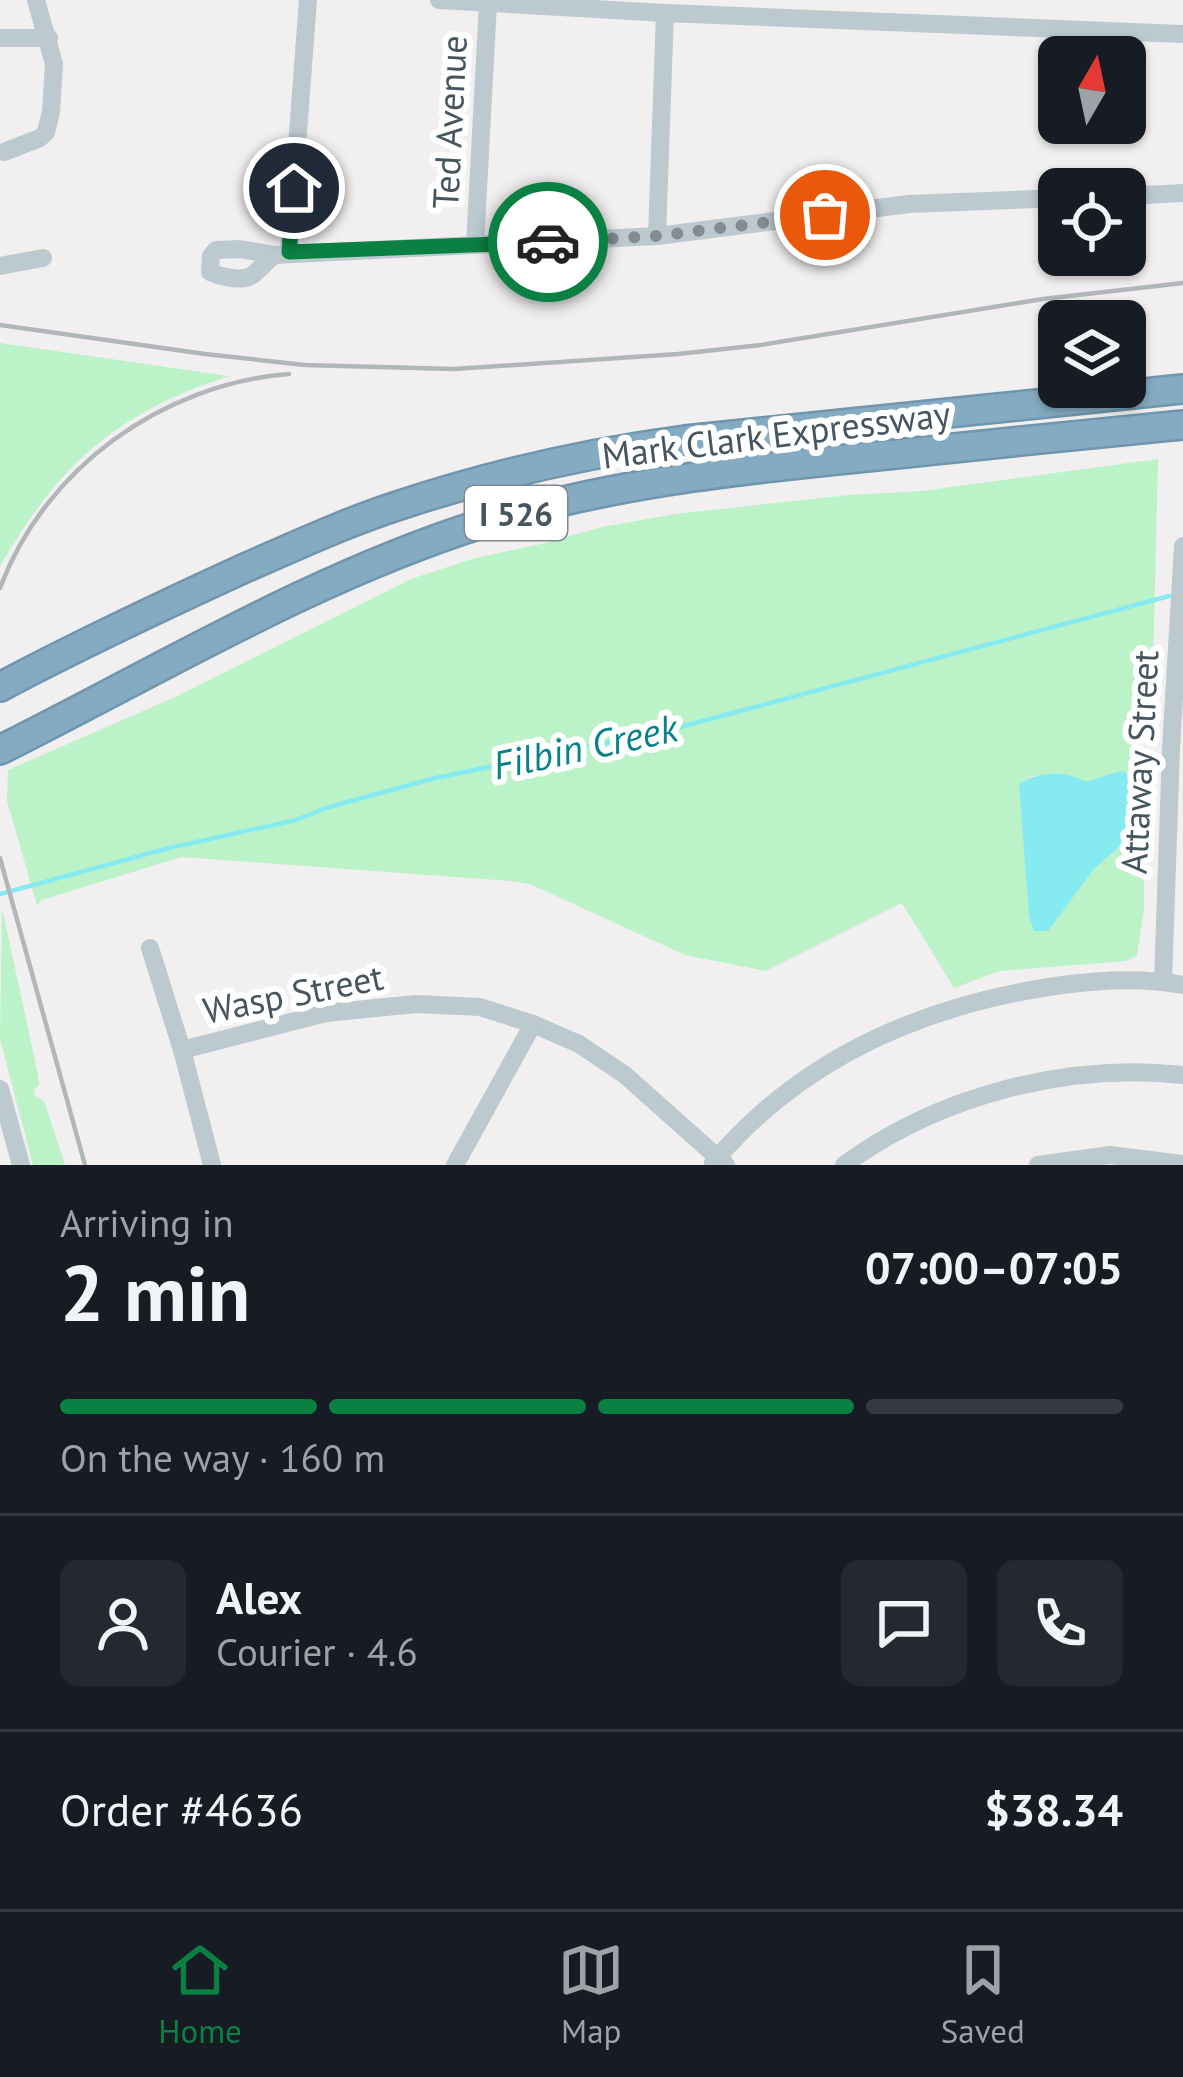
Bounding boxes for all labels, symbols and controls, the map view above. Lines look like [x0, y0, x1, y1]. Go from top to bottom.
street label: Ted Avenue [421, 34, 477, 210]
north arrow [1038, 36, 1146, 144]
map controls [1038, 36, 1146, 408]
pin [243, 137, 345, 239]
icon: home [261, 155, 327, 221]
pin [774, 164, 876, 266]
button: locate [1038, 168, 1146, 276]
courier [488, 182, 608, 302]
icon: bag [792, 182, 858, 248]
icon: car [515, 209, 581, 275]
button: layers [1038, 300, 1146, 408]
street label: Mark Clark Expressway [599, 389, 953, 479]
road number: I 526 [465, 486, 567, 540]
street label: Attaway Street [1110, 649, 1168, 875]
water label: Filbin Creek [488, 701, 683, 790]
street label: Wasp Street [199, 953, 387, 1033]
text: Arriving in [60, 1197, 234, 1248]
text: 07:00–07:05 [865, 1238, 1123, 1296]
text: 2 min [60, 1242, 250, 1343]
text: On the way · 160 m [60, 1432, 385, 1483]
button: person [60, 1560, 186, 1686]
button: chat [841, 1560, 967, 1686]
button: phone [997, 1560, 1123, 1686]
text: Alex [216, 1568, 302, 1626]
text: Courier · 4.6 [216, 1626, 418, 1677]
text: Order #4636 [60, 1780, 303, 1838]
text: $38.34 [984, 1780, 1123, 1838]
tab: Home [158, 1937, 242, 2052]
tab: Map [558, 1937, 624, 2052]
tab: Saved [941, 1937, 1025, 2052]

